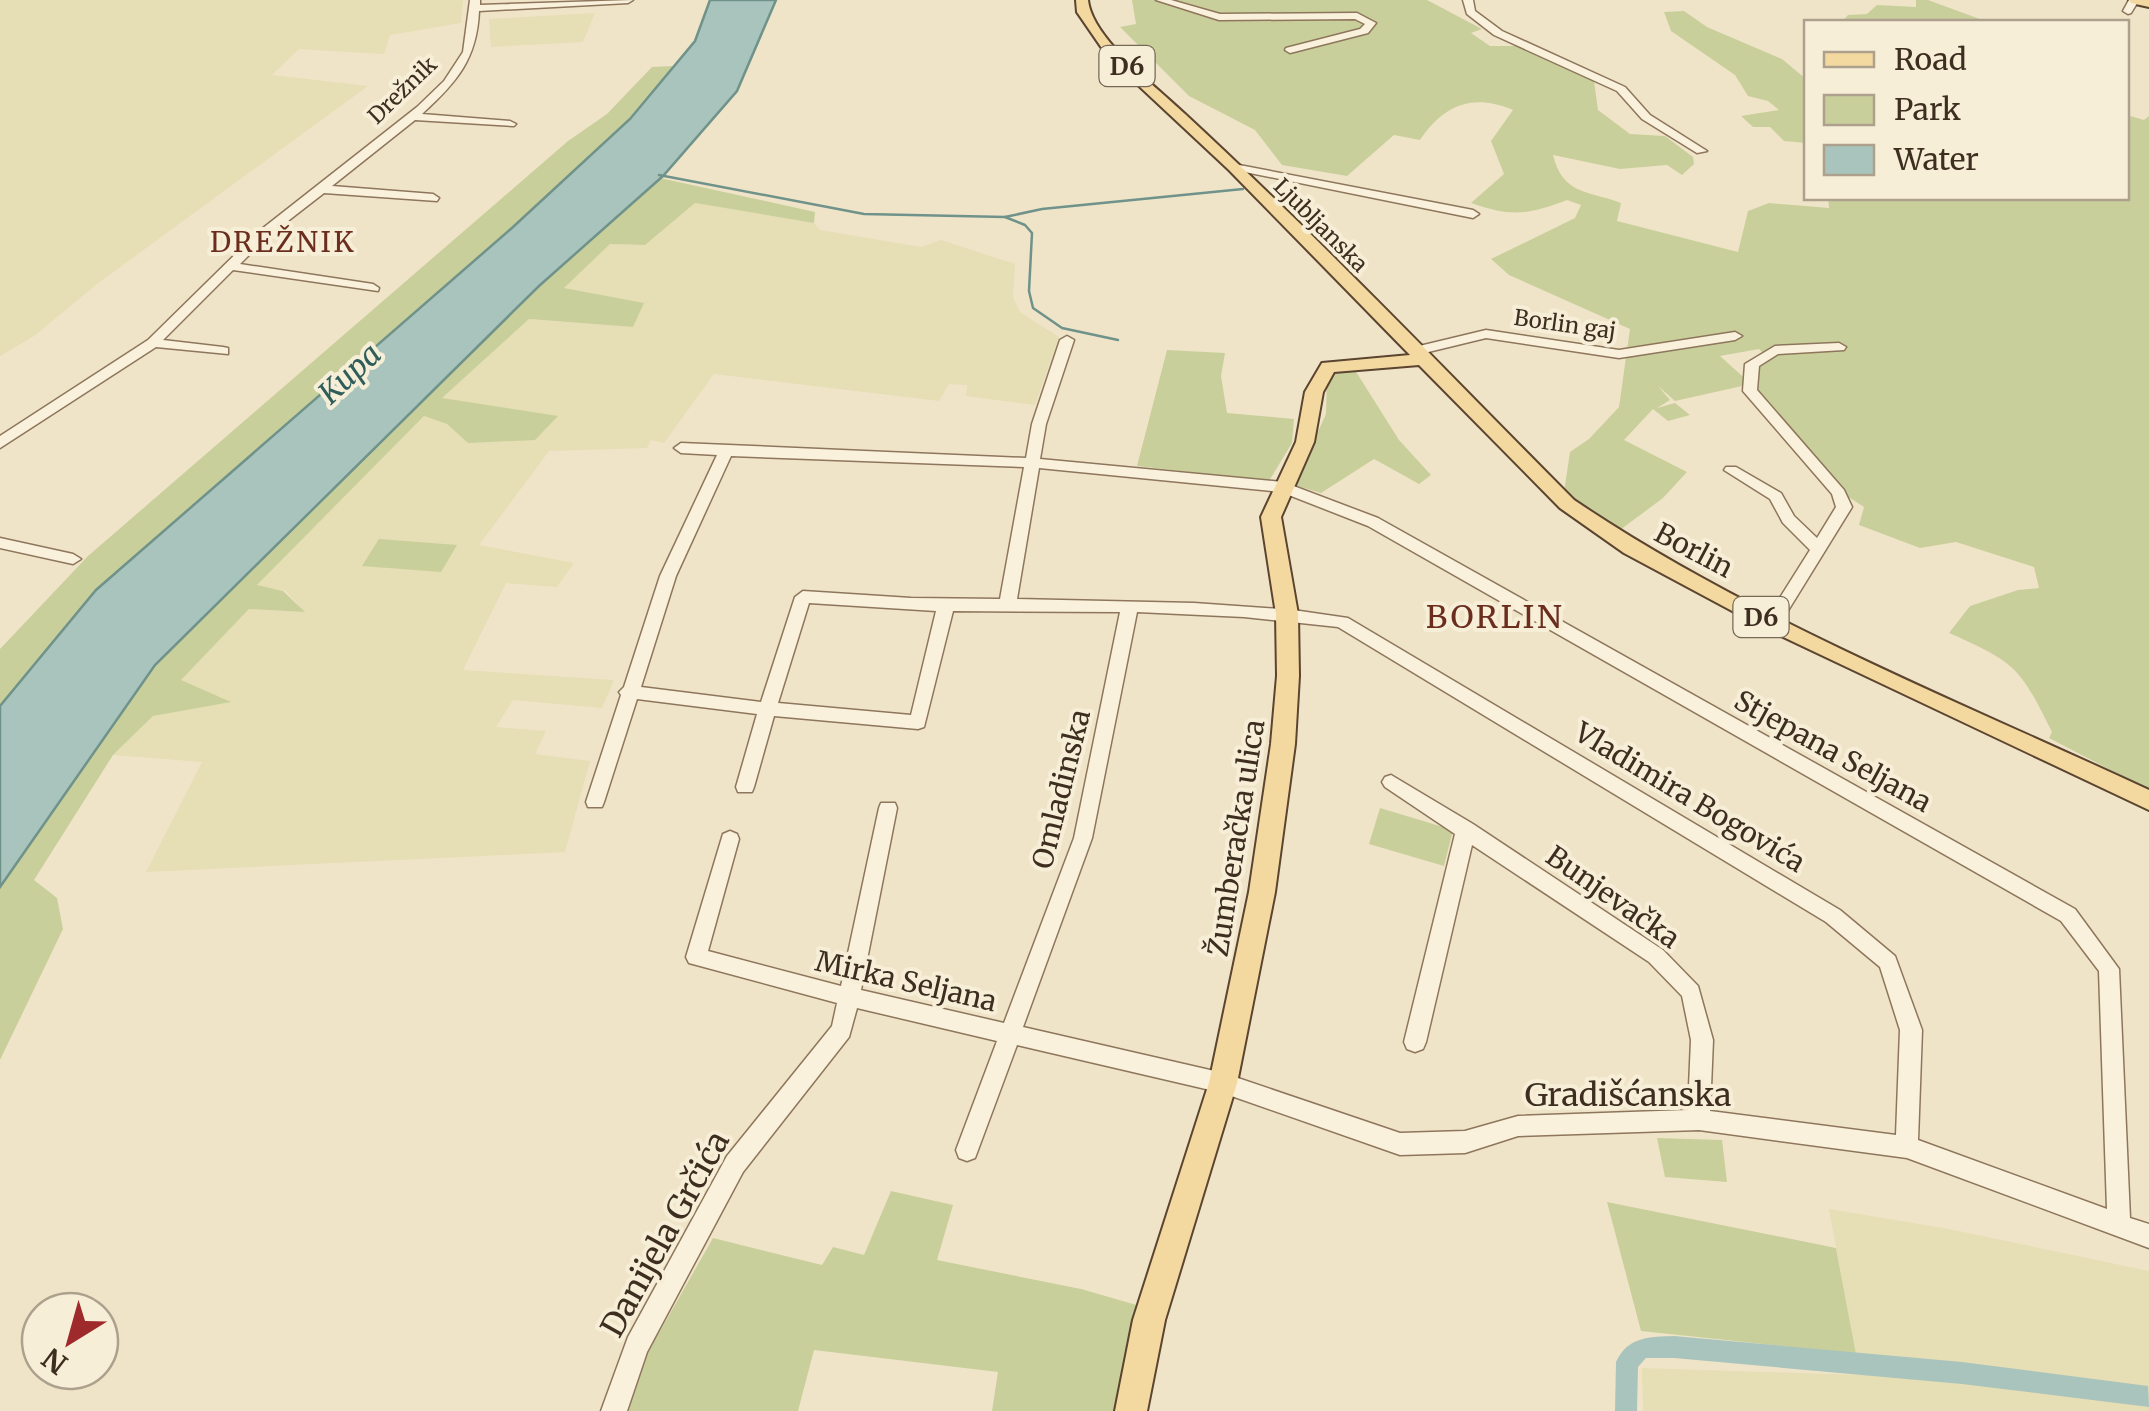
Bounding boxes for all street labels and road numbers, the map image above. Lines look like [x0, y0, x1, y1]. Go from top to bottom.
road number: D6 [1100, 46, 1154, 86]
street label: Drežnik [362, 50, 442, 130]
street label: Ljubljanska [1268, 172, 1374, 278]
street label: Borlin gaj [1512, 303, 1618, 345]
street label: Borlin [1649, 514, 1739, 586]
road number: D6 [1734, 597, 1788, 637]
street label: Stjepana Seljana [1728, 682, 1938, 820]
street label: Omladinska [1024, 706, 1098, 872]
street label: Vladimira Bogovića [1567, 713, 1812, 880]
street label: Žumberačka ulica [1199, 717, 1273, 959]
street label: Bunjevačka [1539, 838, 1687, 956]
street label: Mirka Seljana [812, 943, 1000, 1019]
street label: Gradišćanska [1525, 1075, 1731, 1115]
street label: Danijela Grčića [592, 1124, 738, 1344]

